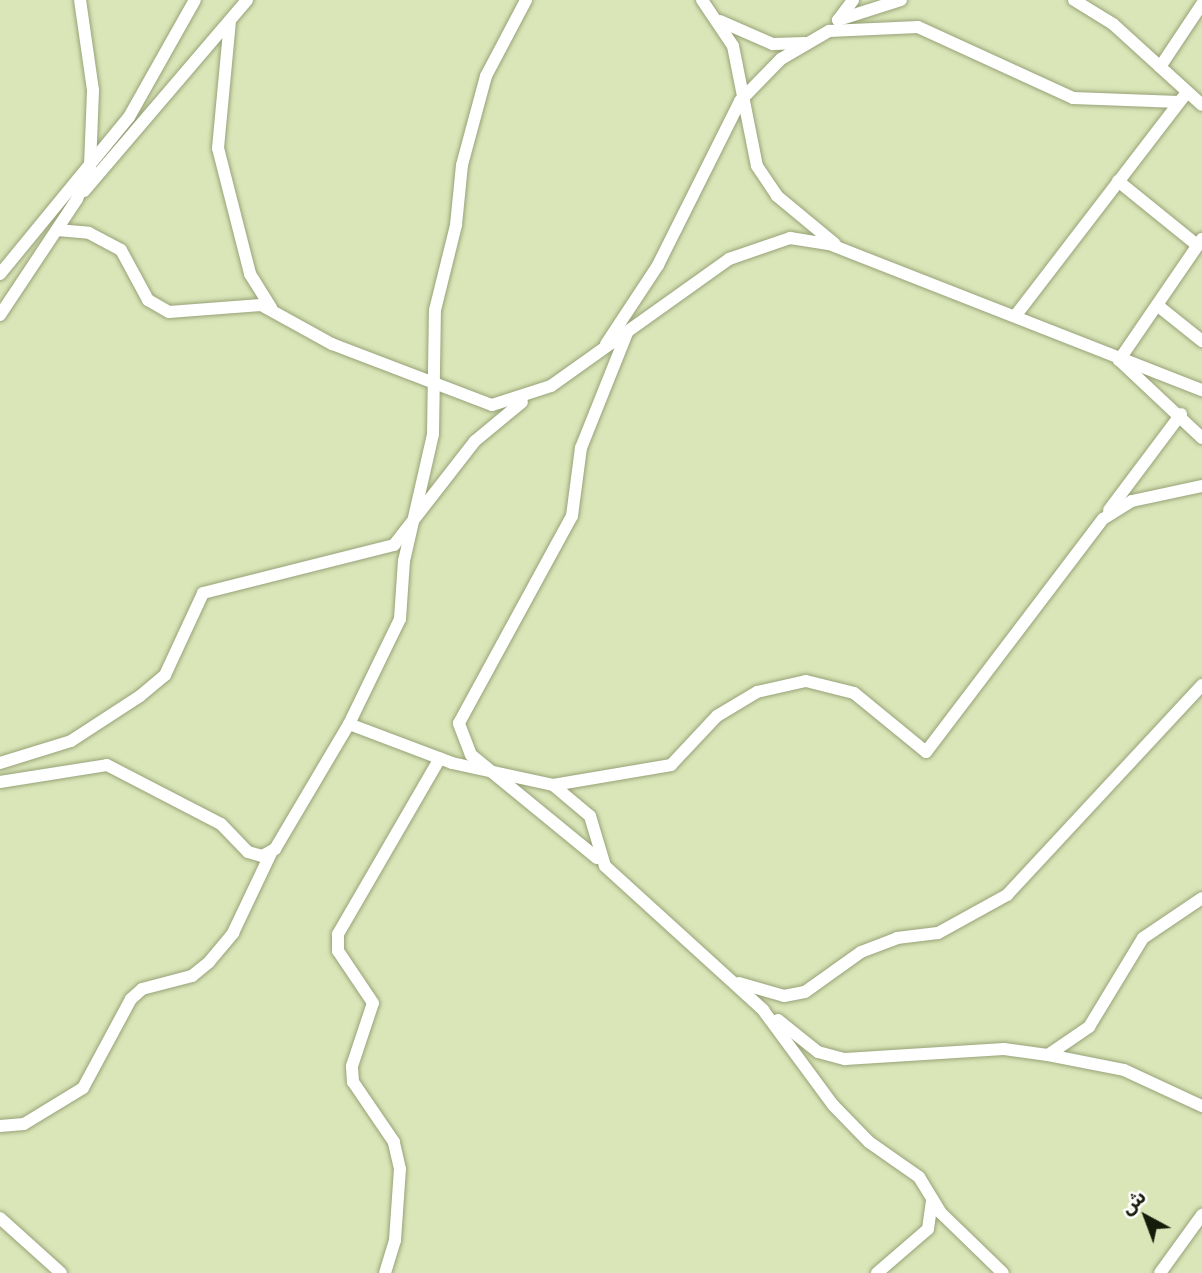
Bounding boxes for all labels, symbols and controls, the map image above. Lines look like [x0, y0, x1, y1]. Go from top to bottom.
north arrow [1111, 1182, 1181, 1252]
text: ش [1113, 1182, 1151, 1220]

